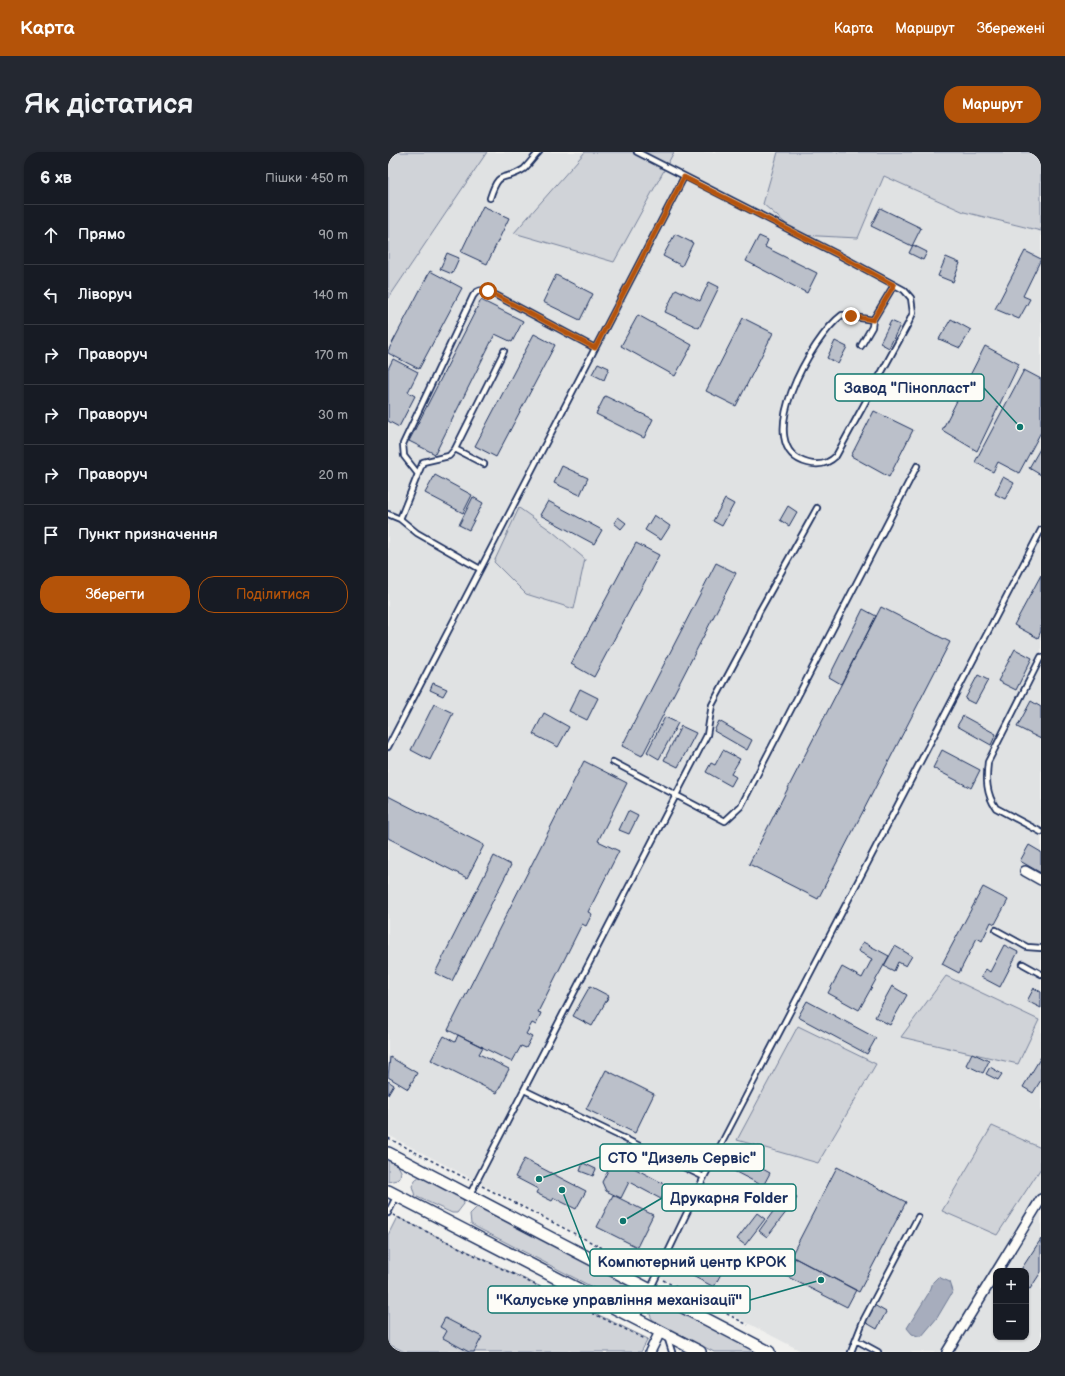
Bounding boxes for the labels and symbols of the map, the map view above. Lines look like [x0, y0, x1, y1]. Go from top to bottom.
route start [479, 282, 497, 300]
route end [842, 307, 860, 325]
callout: Завод "Пінопласт" [835, 374, 984, 401]
text: Завод "Пінопласт" [844, 379, 976, 398]
callout: СТО "Дизель Сервіс" [600, 1144, 764, 1171]
text: СТО "Дизель Сервіс" [608, 1149, 756, 1168]
callout: Друкарня Folder [662, 1184, 796, 1211]
text: Друкарня Folder [670, 1189, 789, 1208]
callout: Компютерний центр КРОК [590, 1249, 795, 1276]
text: Компютерний центр КРОК [598, 1253, 787, 1272]
callout: ''Калуське управління механізації'' [488, 1286, 750, 1313]
text: ''Калуське управління механізації'' [496, 1291, 742, 1310]

